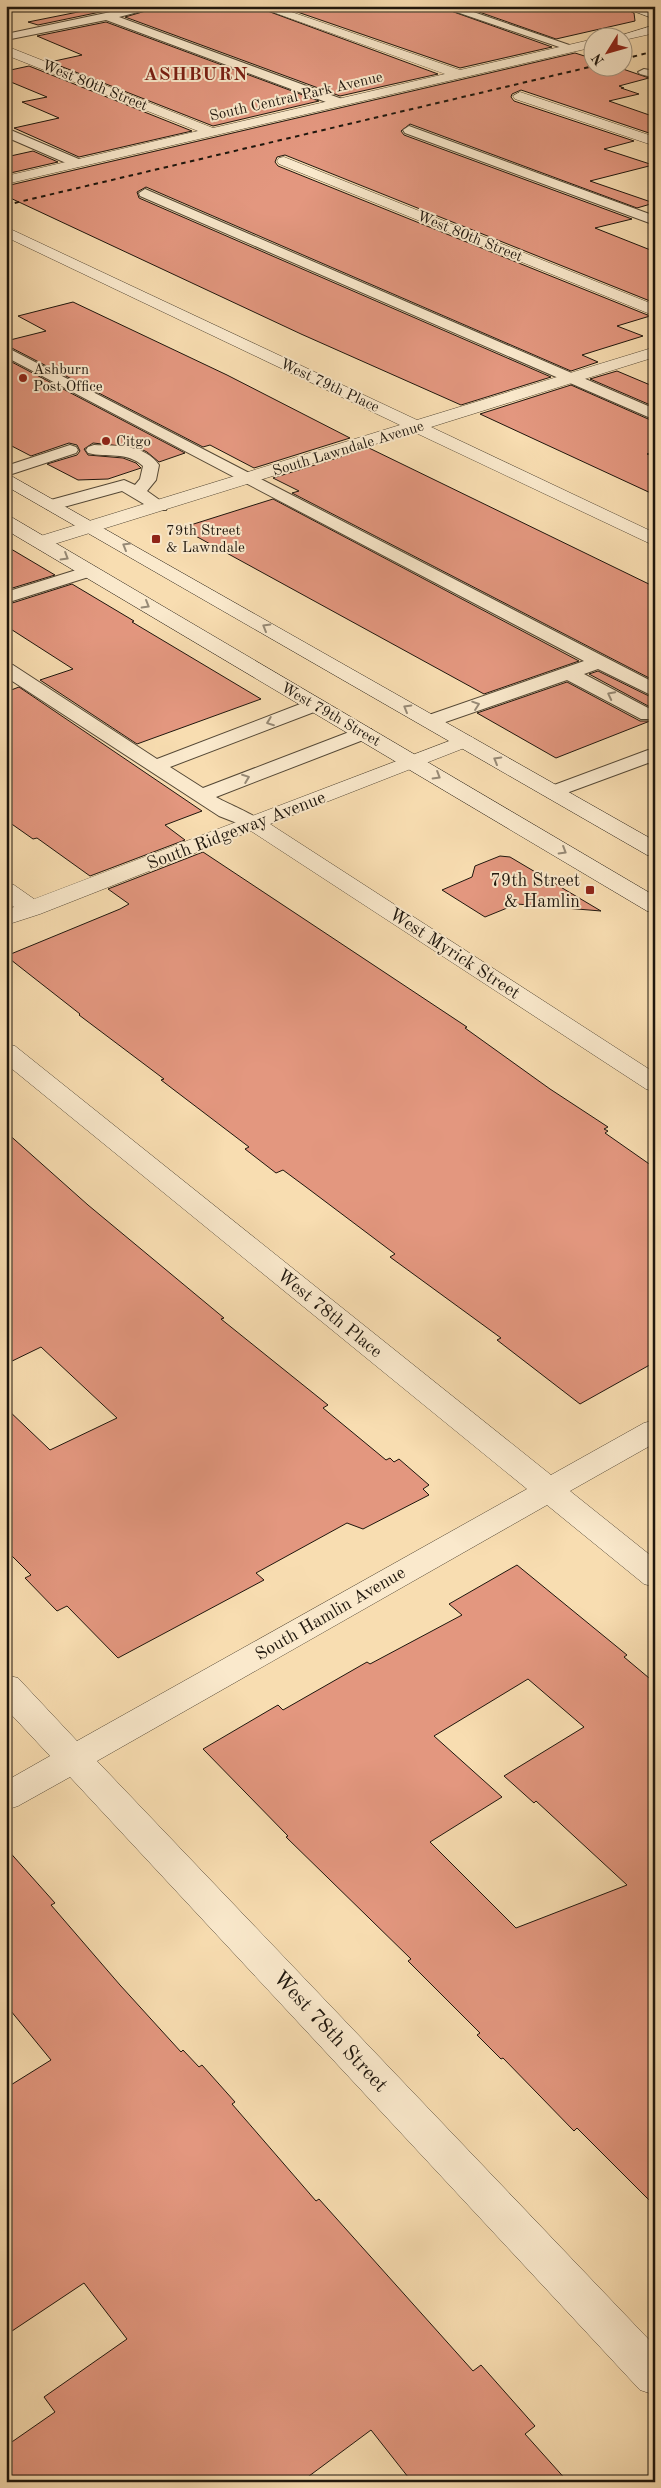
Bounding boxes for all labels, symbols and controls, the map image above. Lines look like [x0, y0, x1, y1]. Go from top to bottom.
north arrow [584, 28, 634, 78]
text: N [589, 50, 607, 68]
street label: West 80th Street [40, 58, 149, 114]
district label: ASHBURN [143, 66, 249, 85]
street label: South Central Park Avenue [208, 70, 384, 125]
street label: West 80th Street [415, 209, 524, 265]
street label: West 79th Place [277, 357, 381, 416]
place label: Ashburn Post Office [33, 363, 103, 395]
marker: Ashburn Post Office [17, 372, 29, 384]
street label: South Lawndale Avenue [271, 419, 426, 480]
marker: Citgo [100, 435, 112, 447]
place label: Citgo [116, 435, 151, 450]
place label: 79th Street & Lawndale [166, 524, 245, 556]
marker: 79th Street & Lawndale [150, 533, 162, 545]
one-way arrow [122, 543, 131, 553]
one-way arrow [59, 550, 68, 560]
one-way arrow [140, 599, 149, 609]
one-way arrow [263, 624, 272, 634]
street label: West 79th Street [278, 681, 383, 750]
one-way arrow [607, 691, 616, 701]
one-way arrow [471, 701, 480, 711]
one-way arrow [404, 705, 413, 715]
one-way arrow [266, 716, 275, 726]
one-way arrow [494, 756, 503, 766]
one-way arrow [431, 770, 440, 780]
one-way arrow [241, 774, 250, 784]
street label: South Ridgeway Avenue [145, 789, 328, 873]
one-way arrow [557, 845, 566, 855]
place label: 79th Street & Hamlin [490, 872, 580, 911]
marker: 79th Street & Hamlin [584, 884, 596, 896]
street label: West Myrick Street [386, 905, 523, 1003]
street label: West 78th Place [274, 1266, 385, 1361]
street label: South Hamlin Avenue [252, 1564, 409, 1664]
street label: West 78th Street [269, 1967, 391, 2097]

